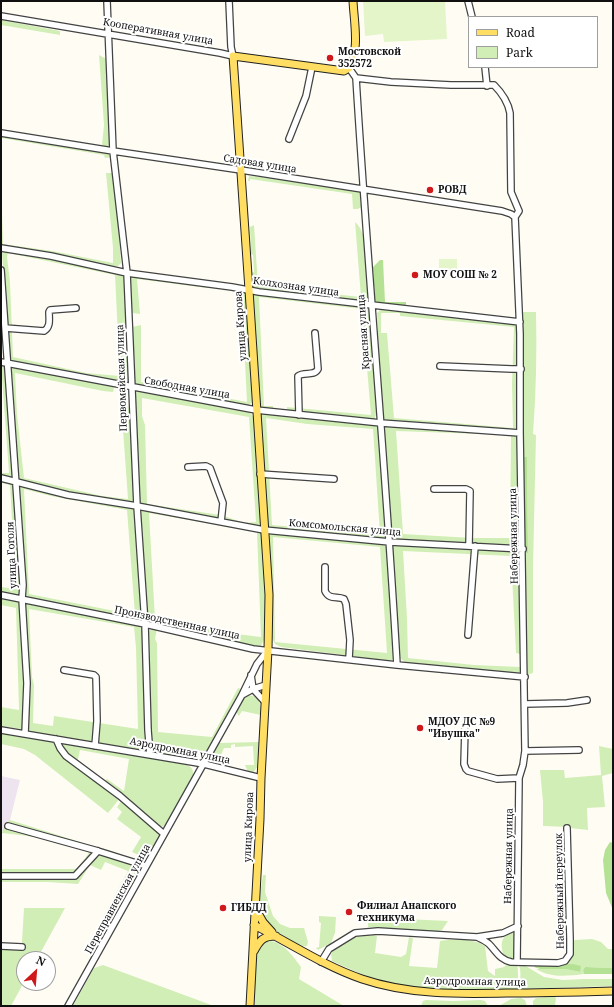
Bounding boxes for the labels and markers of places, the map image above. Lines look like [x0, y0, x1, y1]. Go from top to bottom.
place label: Мостовской 352572 [338, 46, 401, 70]
marker: Мостовской 352572 [325, 53, 335, 63]
place label: РОВД [438, 184, 467, 196]
marker: РОВД [425, 185, 435, 195]
place label: МОУ СОШ № 2 [423, 269, 497, 281]
marker: МОУ СОШ № 2 [410, 270, 420, 280]
place label: МДОУ ДС №9 "Ивушка" [428, 716, 495, 740]
marker: МДОУ ДС №9 "Ивушка" [415, 723, 425, 733]
place label: Филиал Анапского техникума [357, 900, 456, 924]
place label: ГИБДД [231, 902, 267, 914]
marker: ГИБДД [218, 903, 228, 913]
marker: Филиал Анапского техникума [344, 907, 354, 917]

